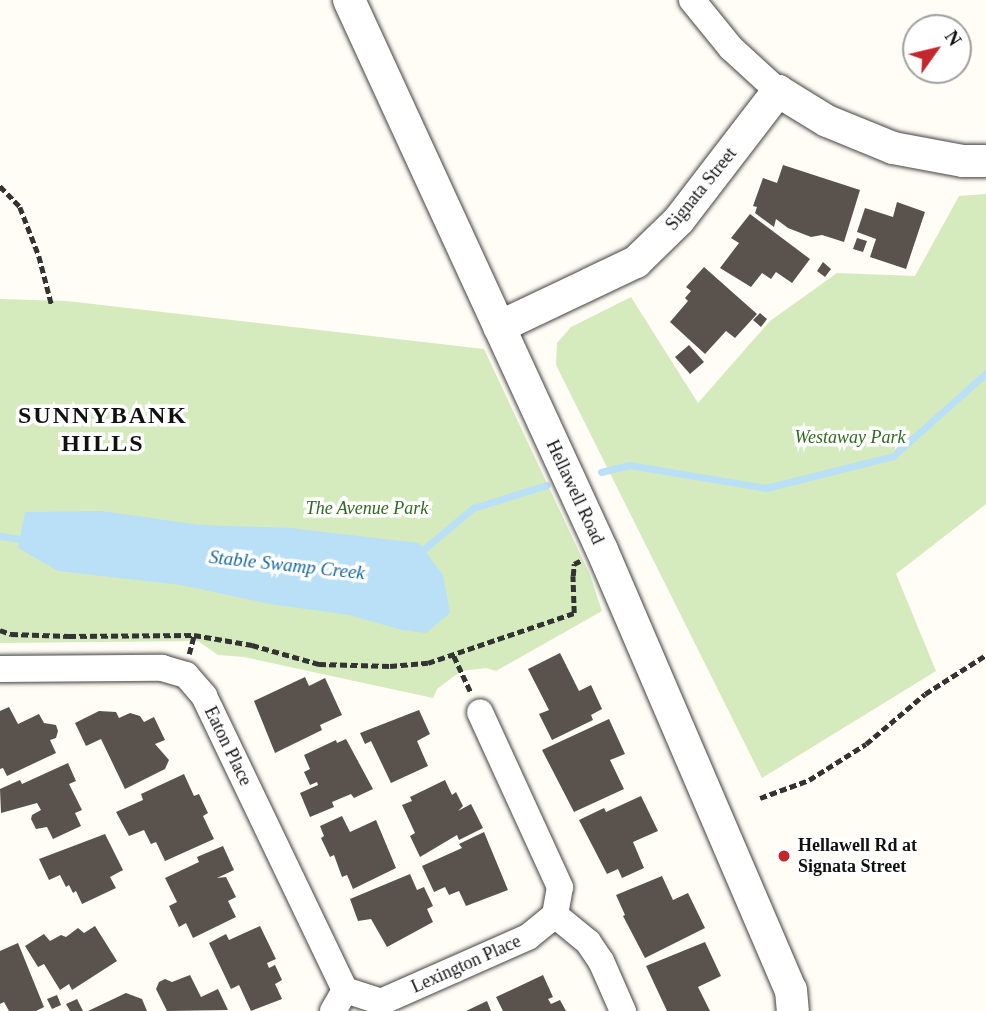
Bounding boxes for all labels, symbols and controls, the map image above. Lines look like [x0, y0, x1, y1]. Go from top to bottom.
north arrow [902, 14, 972, 84]
text: N [941, 27, 966, 50]
street label: Signata Street [661, 143, 741, 235]
district label: SUNNYBANK HILLS [19, 402, 187, 458]
park label: Westaway Park [795, 426, 905, 448]
street label: Hellawell Road [541, 436, 609, 548]
park label: The Avenue Park [306, 497, 428, 519]
water label: Stable Swamp Creek [208, 545, 366, 585]
street label: Eaton Place [200, 703, 256, 789]
place label: Hellawell Rd at Signata Street [798, 835, 917, 878]
marker: Hellawell Rd at Signata Street [776, 848, 792, 864]
street label: Lexington Place [408, 930, 524, 998]

